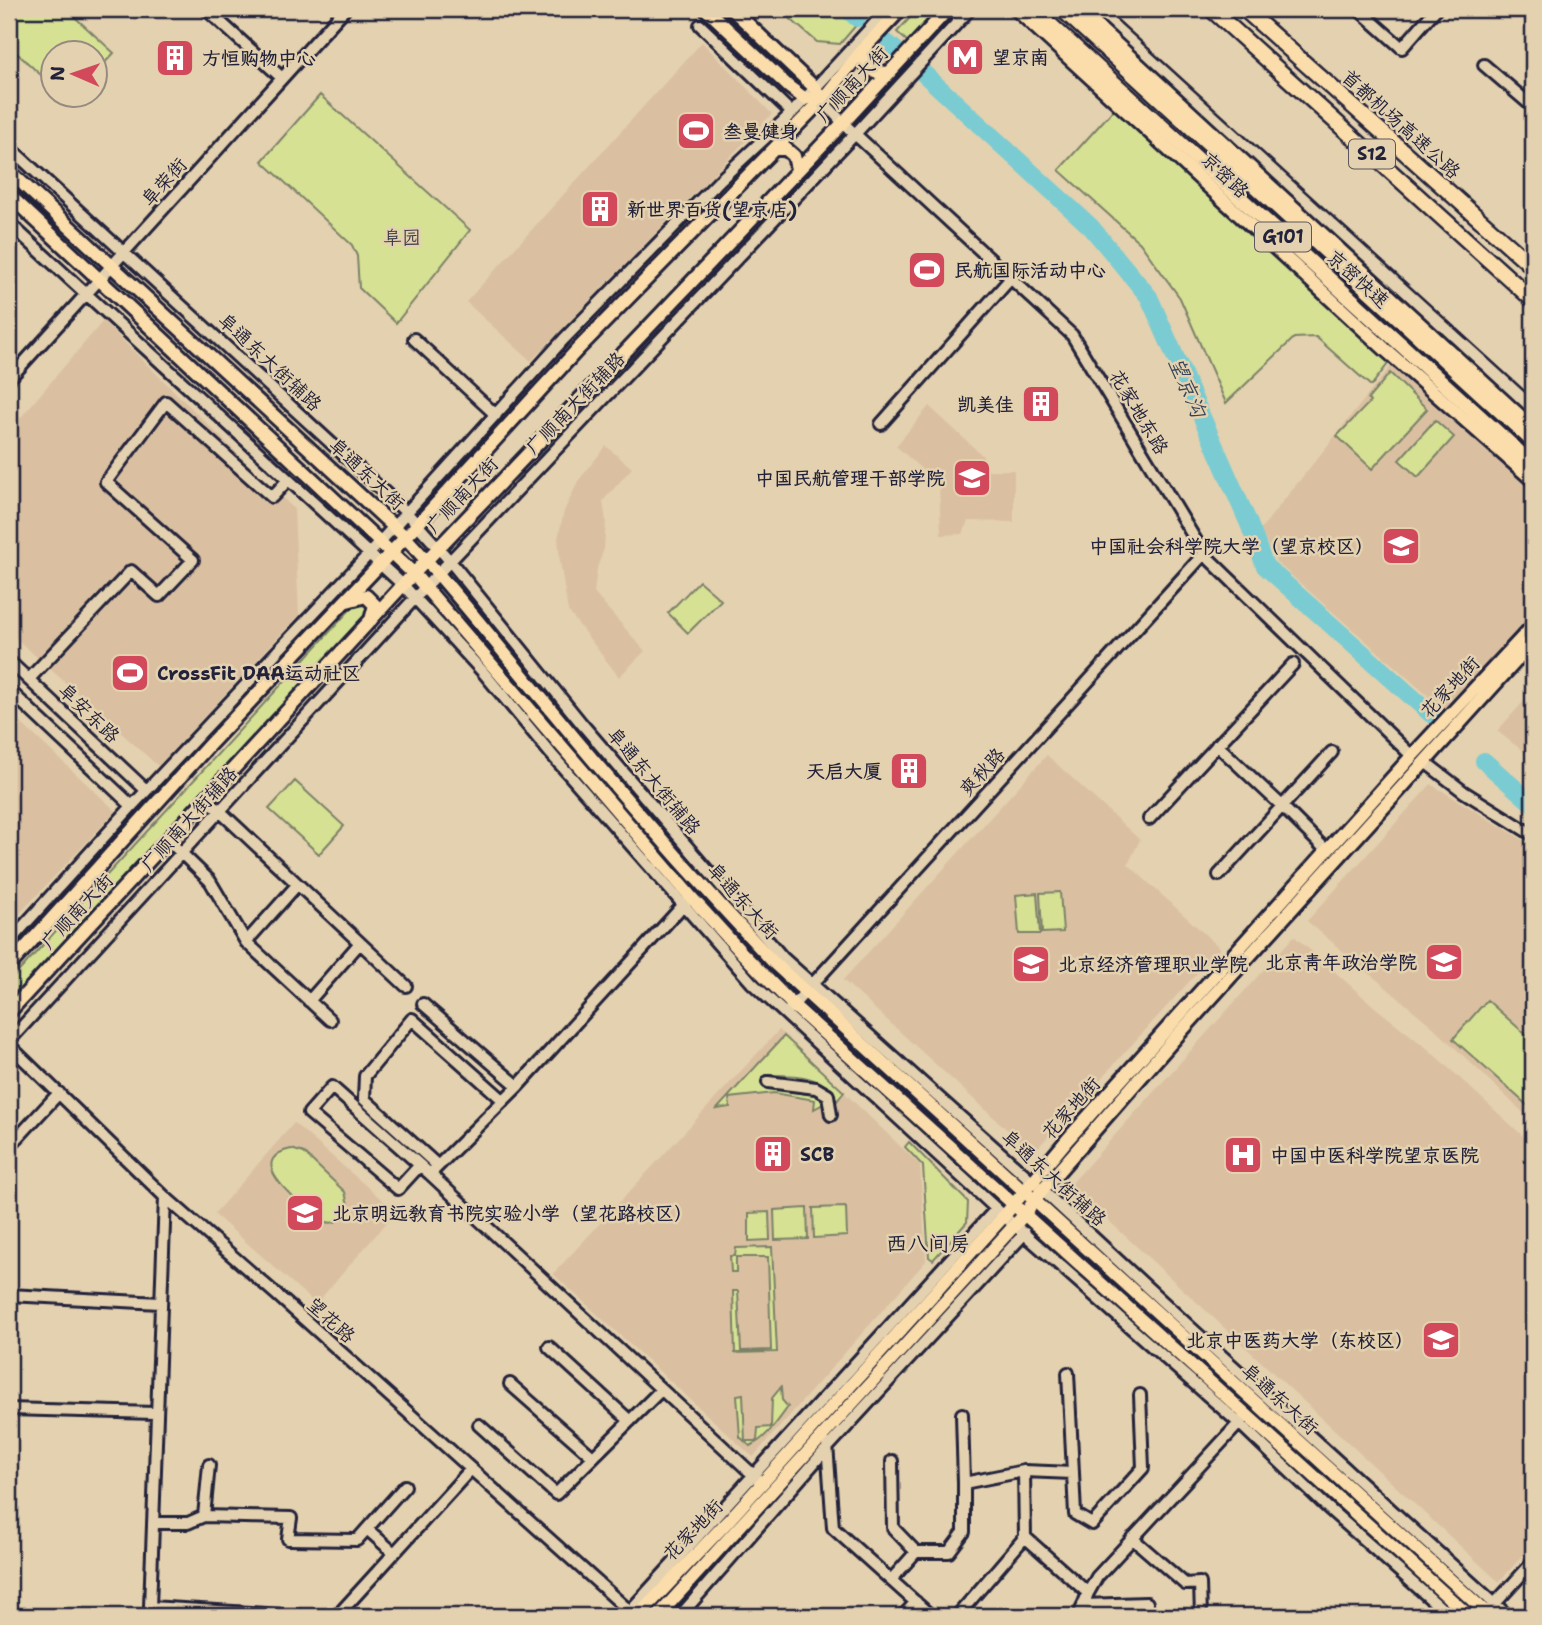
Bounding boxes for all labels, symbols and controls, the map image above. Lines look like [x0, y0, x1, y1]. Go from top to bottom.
metro station icon: 望京南 [944, 36, 986, 78]
building icon: 方恒购物中心 [154, 37, 196, 79]
north arrow [38, 38, 108, 108]
street label: 广顺南大街 [810, 41, 894, 127]
place label: 望京南 [992, 45, 1049, 70]
place label: 方恒购物中心 [202, 46, 316, 71]
street label: 首都机场高速公路 [1336, 64, 1466, 184]
text: N [45, 65, 70, 81]
sports icon: 叁曼健身 [675, 110, 717, 152]
place label: 叁曼健身 [723, 119, 799, 144]
road number: S12 [1349, 140, 1395, 168]
street label: 京密路 [1196, 146, 1254, 204]
street label: 阜荣街 [136, 152, 192, 212]
building icon: 新世界百货(望京店) [579, 188, 621, 230]
place label: 新世界百货(望京店) [627, 197, 797, 222]
road number: G101 [1255, 222, 1311, 251]
park label: 阜园 [383, 225, 421, 250]
street label: 京密快速 [1321, 244, 1395, 314]
sports icon: 民航国际活动中心 [906, 249, 948, 291]
place label: 民航国际活动中心 [954, 258, 1106, 283]
street label: 阜通东大街辅路 [213, 307, 327, 417]
street label: 广顺南大街辅路 [520, 346, 630, 460]
water label: 望京沟 [1162, 353, 1213, 423]
street label: 花家地东路 [1104, 365, 1174, 459]
building icon: 凯美佳 [1020, 383, 1062, 425]
place label: 凯美佳 [957, 392, 1014, 417]
street label: 阜通东大街 [324, 432, 410, 516]
street label: 广顺南大街 [420, 452, 504, 538]
school or university icon: 中国民航管理干部学院 [951, 457, 993, 499]
place label: 中国民航管理干部学院 [755, 466, 945, 491]
school or university icon: 中国社会科学院大学（望京校区） [1380, 525, 1422, 567]
place label: 中国社会科学院大学（望京校区） [1089, 534, 1374, 559]
street label: 花家地街 [1415, 651, 1485, 723]
sports icon: CrossFit DAA运动社区 [109, 652, 151, 694]
place label: CrossFit DAA运动社区 [157, 661, 361, 686]
street label: 阜安东路 [53, 678, 125, 748]
street label: 阜通东大街辅路 [602, 722, 706, 840]
street label: 爽秋路 [954, 742, 1010, 802]
building icon: 天启大厦 [888, 750, 930, 792]
place label: 天启大厦 [806, 759, 882, 784]
street label: 广顺南大街辅路 [135, 761, 243, 877]
street label: 阜通东大街 [702, 857, 784, 945]
street label: 广顺南大街 [35, 868, 119, 954]
school or university icon: 北京青年政治学院 [1423, 941, 1465, 983]
school or university icon: 北京经济管理职业学院 [1010, 943, 1052, 985]
place label: 北京青年政治学院 [1265, 950, 1417, 975]
place label: 北京经济管理职业学院 [1058, 952, 1248, 977]
street label: 花家地街 [1036, 1071, 1106, 1145]
street label: 阜通东大街辅路 [996, 1124, 1112, 1232]
building icon: SCB [752, 1133, 794, 1175]
hospital icon: 中国中医科学院望京医院 [1222, 1134, 1264, 1176]
place label: SCB [800, 1142, 834, 1167]
place label: 中国中医科学院望京医院 [1270, 1143, 1479, 1168]
school or university icon: 北京明远教育书院实验小学（望花路校区） [284, 1192, 326, 1234]
place label: 北京明远教育书院实验小学（望花路校区） [332, 1201, 693, 1226]
district label: 西八间房 [886, 1230, 970, 1258]
street label: 望花路 [301, 1292, 361, 1348]
school or university icon: 北京中医药大学（东校区） [1420, 1319, 1462, 1361]
place label: 北京中医药大学（东校区） [1186, 1328, 1414, 1353]
street label: 阜通东大街 [1236, 1358, 1324, 1440]
street label: 花家地街 [658, 1494, 728, 1566]

